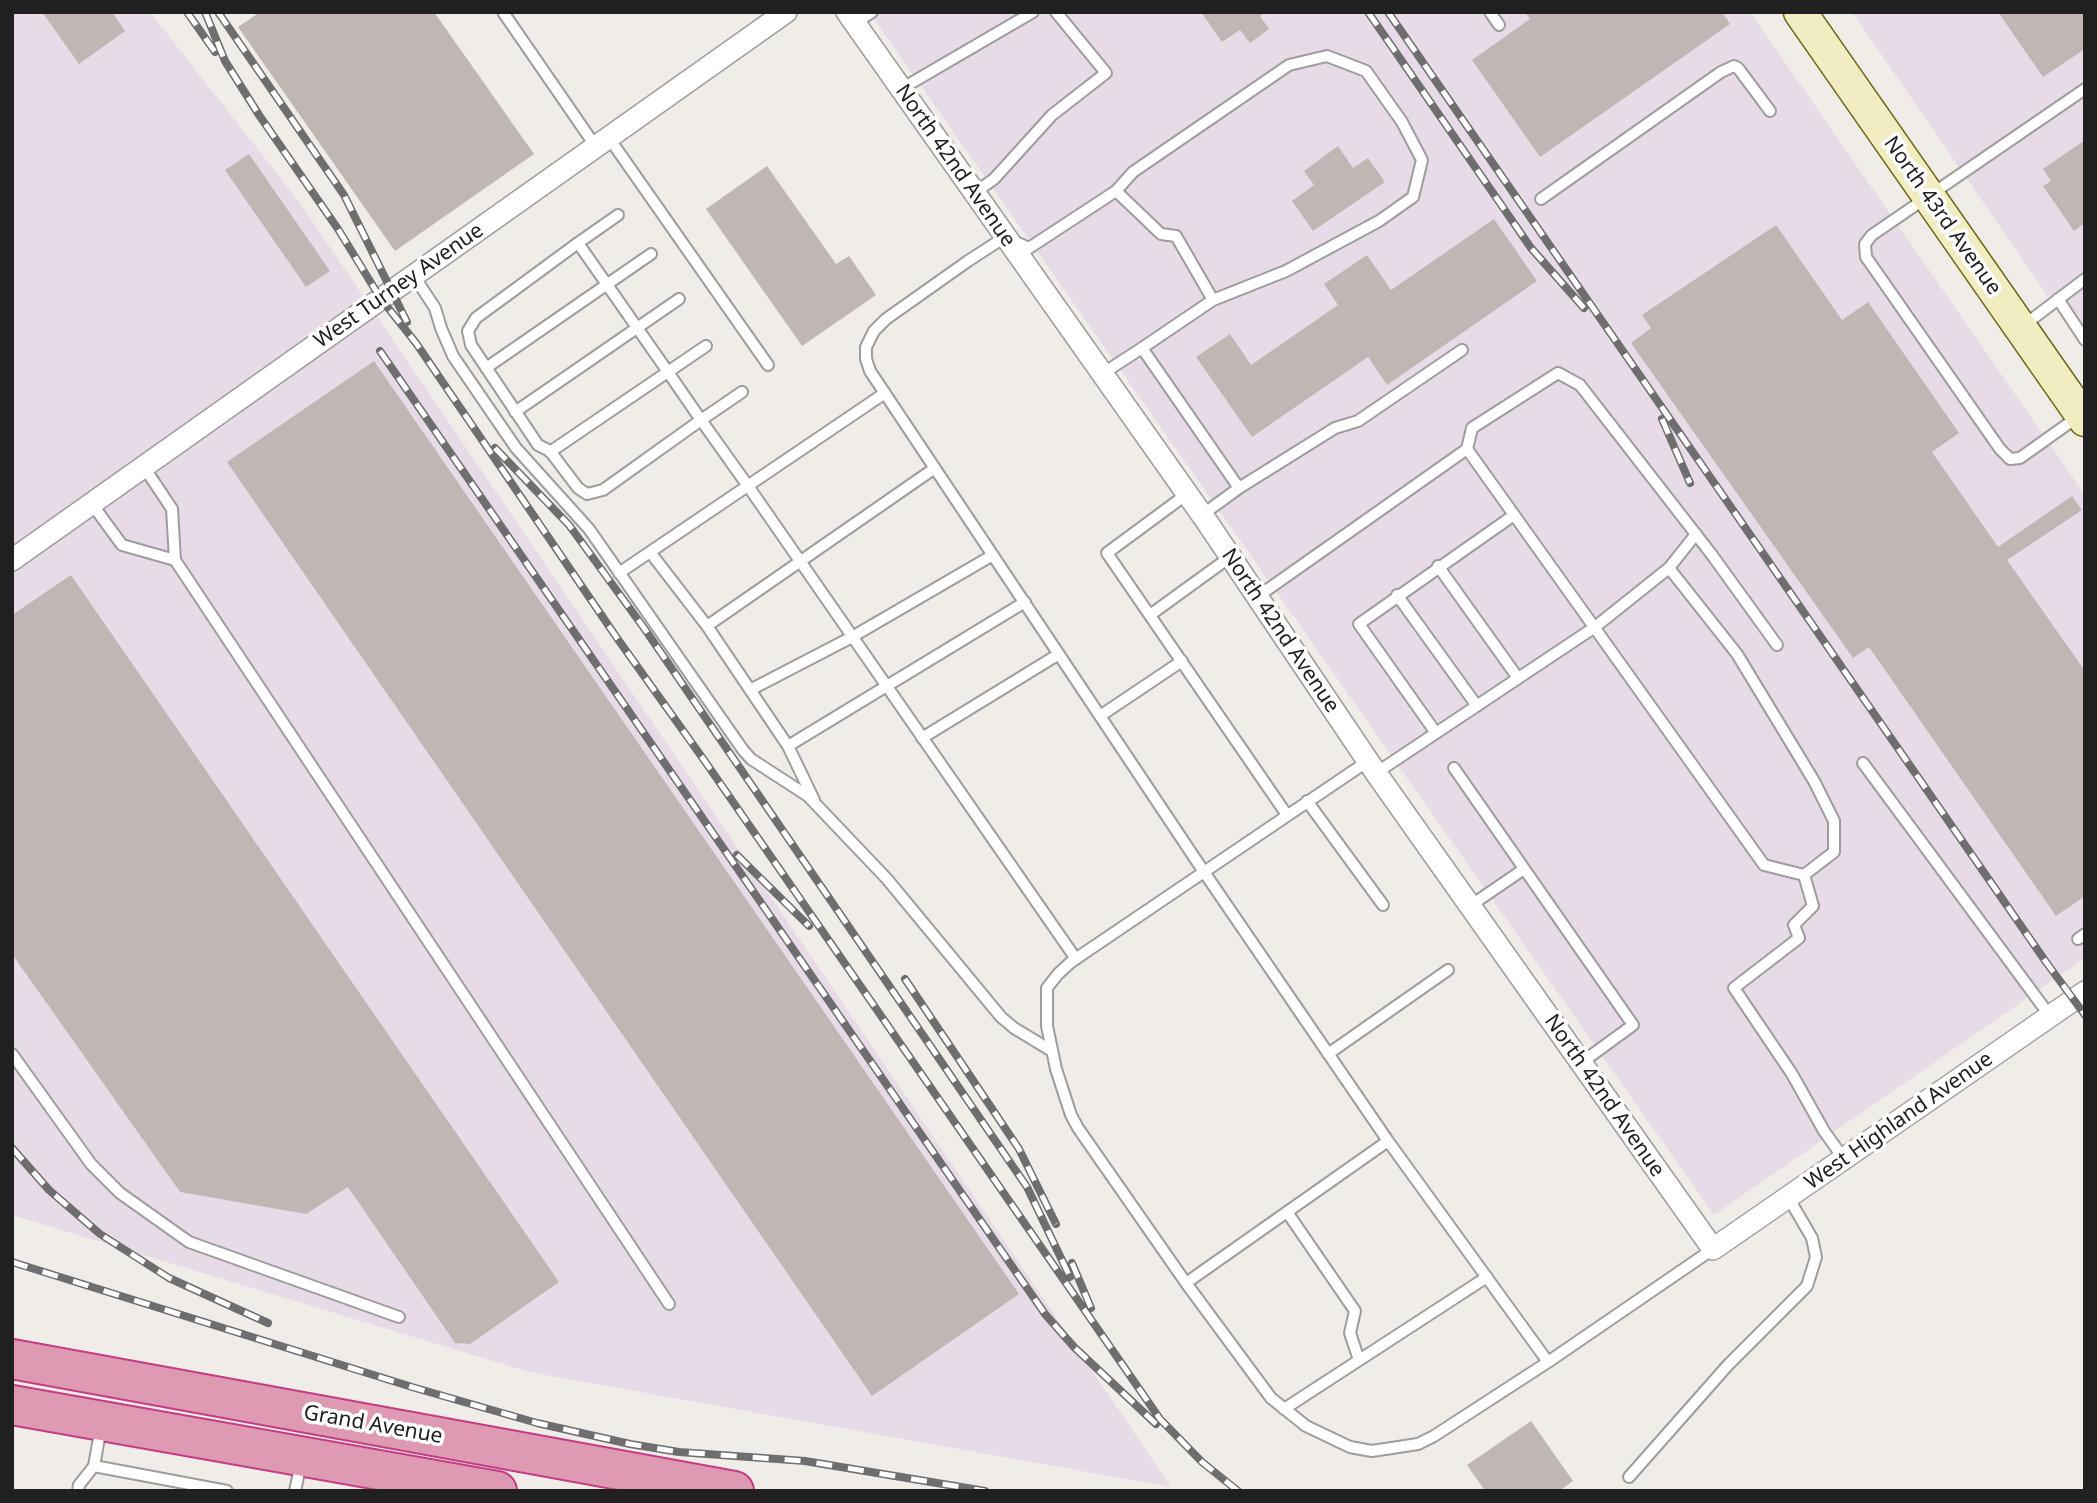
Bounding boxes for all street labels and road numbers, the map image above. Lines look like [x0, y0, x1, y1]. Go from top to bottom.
street label: North 42nd Avenue [889, 80, 1021, 252]
street label: North 43rd Avenue [1878, 132, 2006, 300]
street label: West Turney Avenue [310, 218, 488, 354]
street label: North 42nd Avenue [1216, 544, 1344, 718]
street label: North 42nd Avenue [1538, 1010, 1670, 1182]
street label: West Highland Avenue [1800, 1047, 1998, 1195]
street label: Grand Avenue [302, 1400, 444, 1450]

